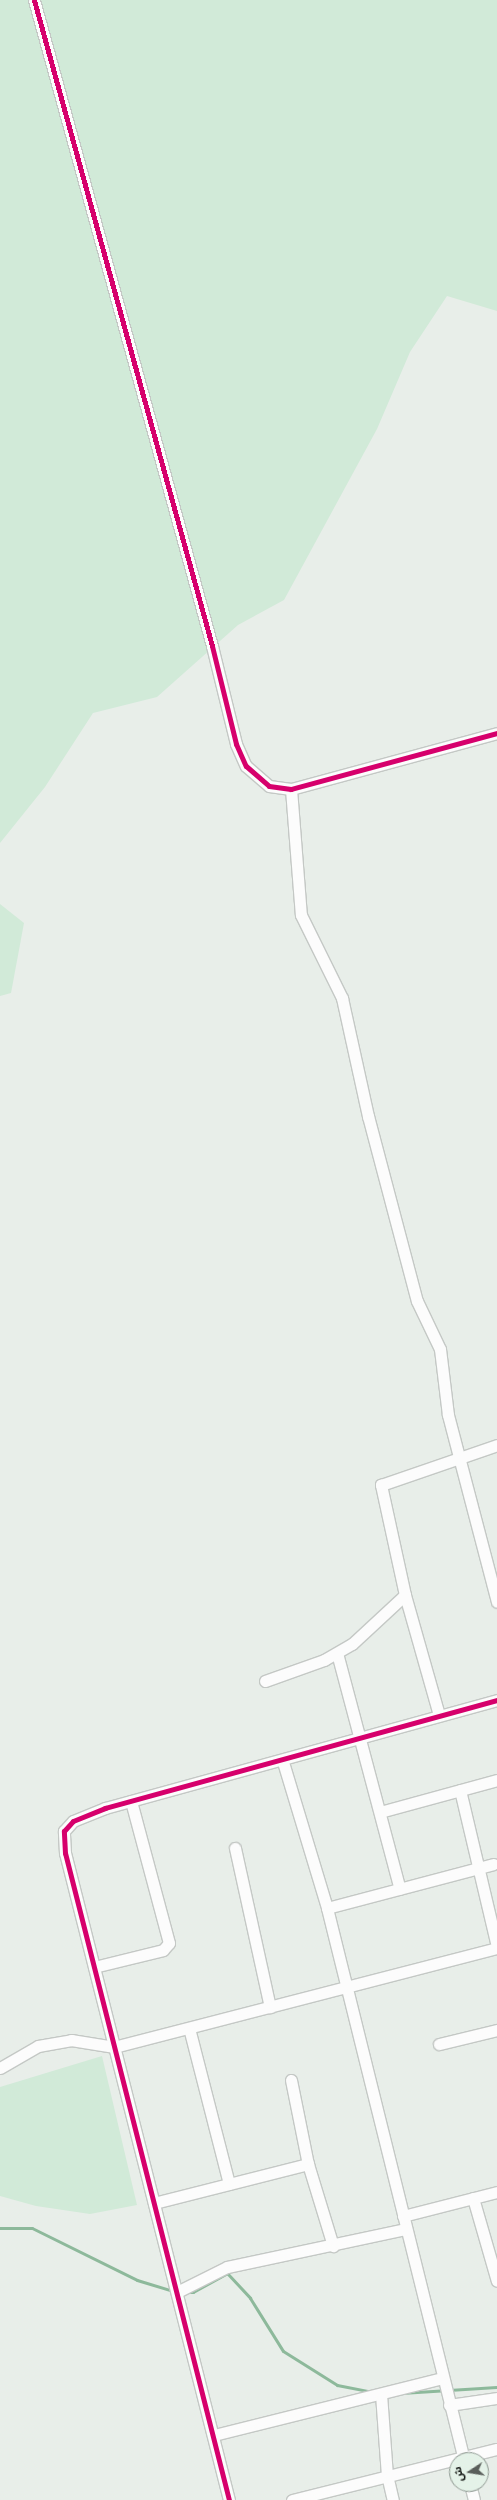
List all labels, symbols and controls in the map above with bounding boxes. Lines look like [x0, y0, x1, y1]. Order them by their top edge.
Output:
north arrow [449, 2452, 489, 2492]
text: ش [450, 2466, 466, 2483]

